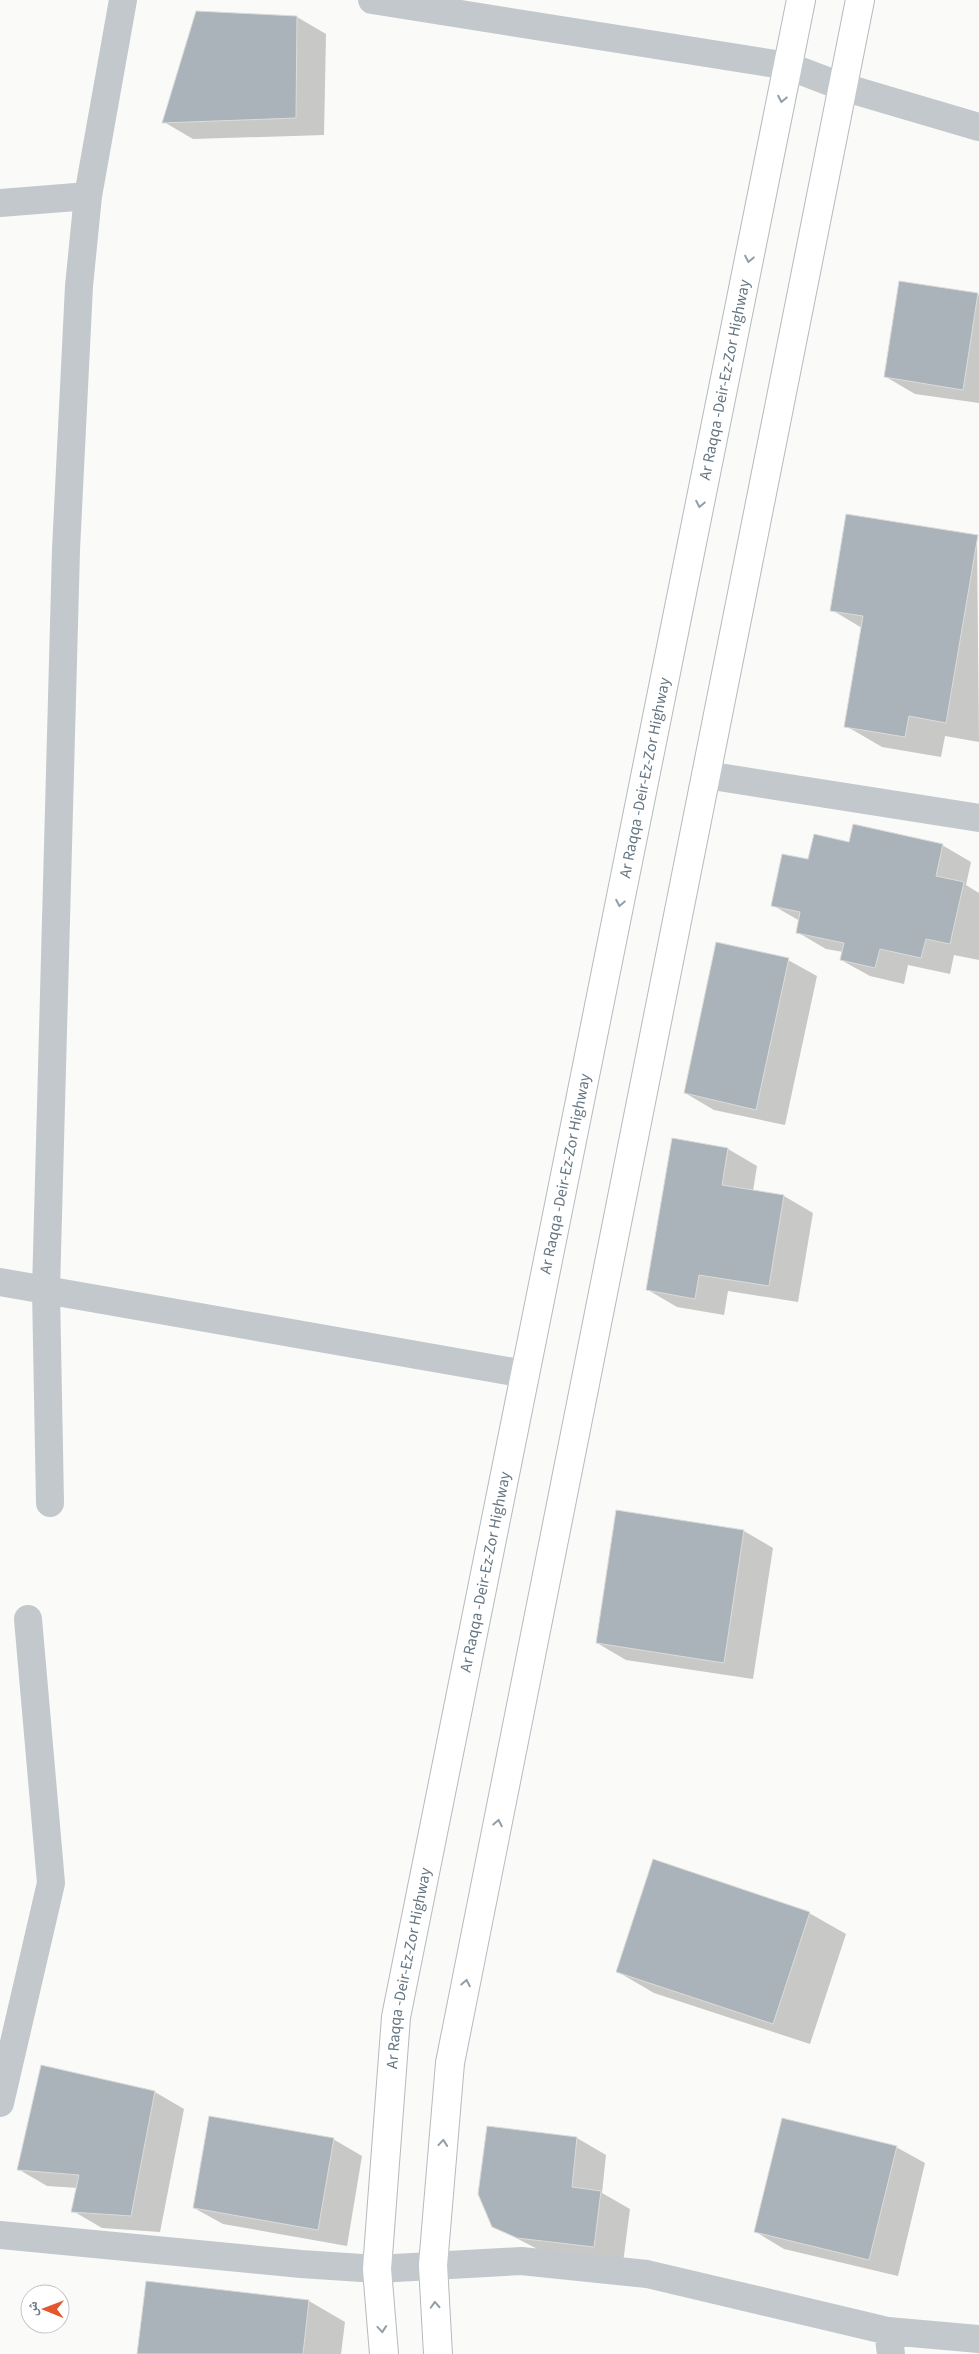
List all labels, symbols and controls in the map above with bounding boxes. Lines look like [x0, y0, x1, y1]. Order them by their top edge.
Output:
one-way arrow [777, 95, 787, 104]
one-way arrow [745, 254, 755, 263]
street label: Ar Raqqa -Deir-Ez-Zor Highway [694, 277, 756, 482]
one-way arrow [695, 499, 706, 508]
street label: Ar Raqqa -Deir-Ez-Zor Highway [614, 675, 676, 880]
one-way arrow [615, 899, 625, 908]
street label: Ar Raqqa -Deir-Ez-Zor Highway [534, 1071, 596, 1276]
street label: Ar Raqqa -Deir-Ez-Zor Highway [455, 1469, 516, 1674]
one-way arrow [492, 1819, 502, 1828]
street label: Ar Raqqa -Deir-Ez-Zor Highway [381, 1865, 437, 2070]
one-way arrow [460, 1978, 471, 1987]
one-way arrow [437, 2139, 448, 2147]
north arrow [20, 2284, 70, 2334]
text: ش [23, 2301, 43, 2316]
one-way arrow [429, 2301, 440, 2309]
one-way arrow [377, 2325, 388, 2333]

